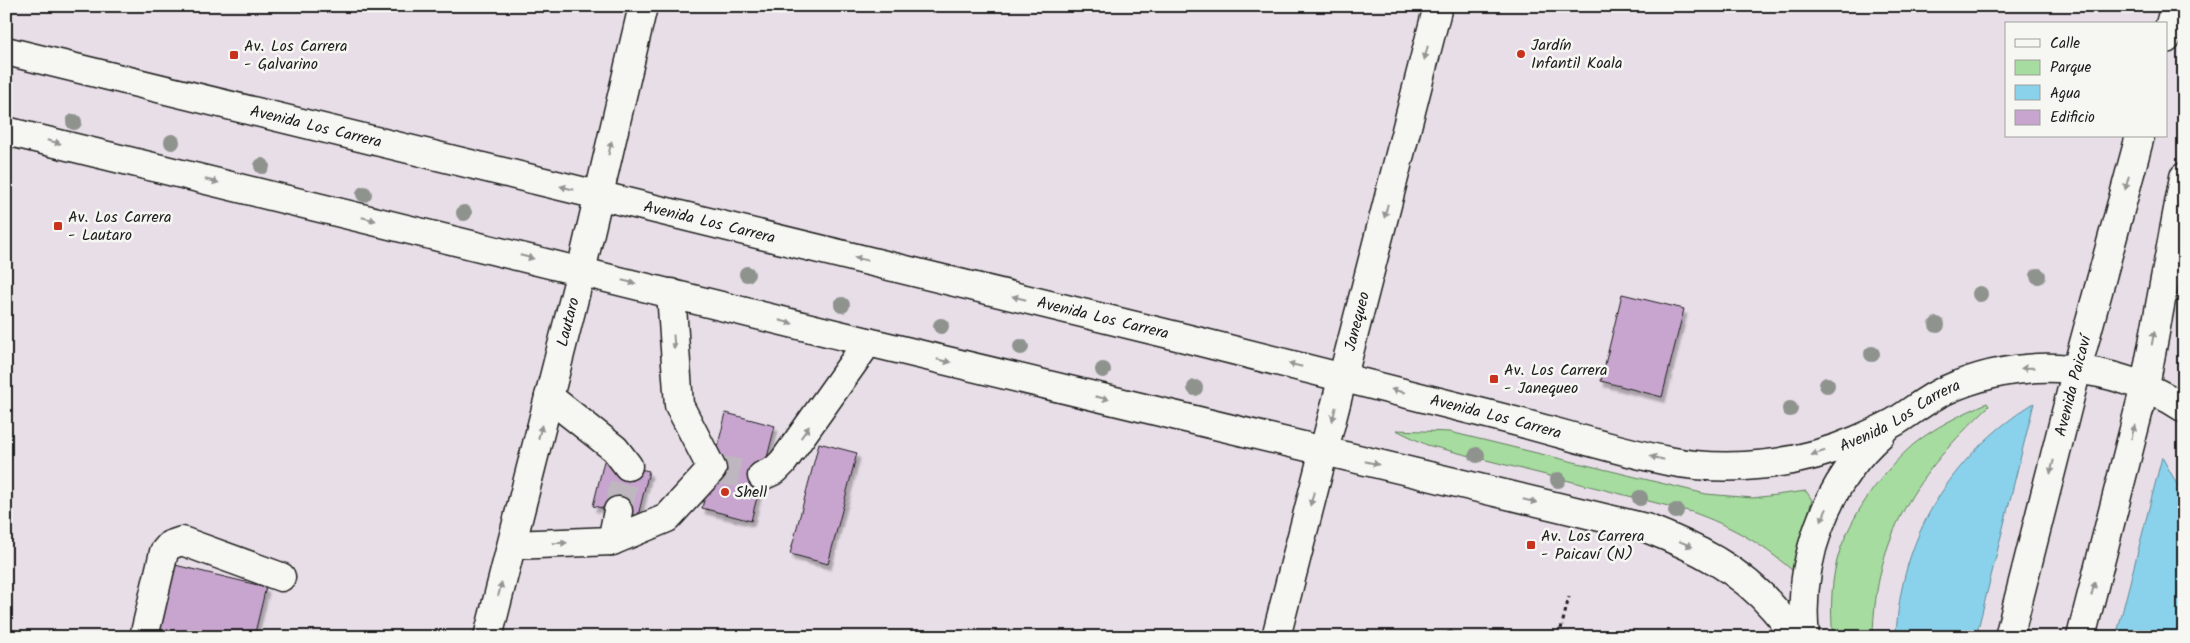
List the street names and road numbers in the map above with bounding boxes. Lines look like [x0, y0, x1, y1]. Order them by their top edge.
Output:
street label: Avenida Los Carrera [247, 98, 384, 155]
street label: Avenida Los Carrera [641, 194, 778, 250]
street label: Janequeo [1337, 289, 1377, 354]
street label: Avenida Los Carrera [1034, 290, 1171, 346]
street label: Lautaro [550, 295, 586, 349]
street label: Avenida Paicaví [2048, 331, 2099, 439]
street label: Avenida Los Carrera [1836, 373, 1964, 458]
street label: Avenida Los Carrera [1427, 387, 1564, 446]

